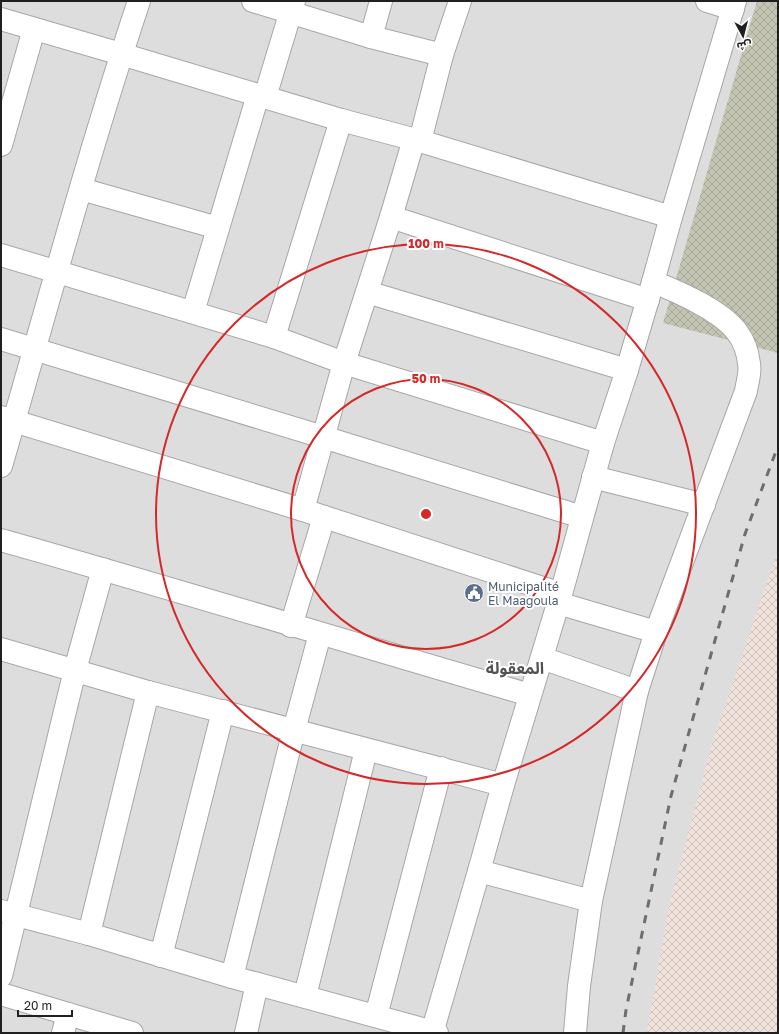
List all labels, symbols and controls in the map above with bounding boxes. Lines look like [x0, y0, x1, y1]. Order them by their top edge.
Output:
north arrow [723, 16, 763, 56]
text: ش [736, 38, 753, 54]
text: 100 m [408, 236, 444, 251]
text: 50 m [412, 371, 440, 386]
centre of rings [419, 507, 433, 521]
place label: Municipalité El Maagoula [488, 579, 559, 608]
public building icon: Municipalité El Maagoula [463, 582, 485, 604]
district label: المعقولة [486, 658, 544, 678]
scale bar [18, 992, 72, 1018]
text: 20 m [24, 998, 52, 1013]

